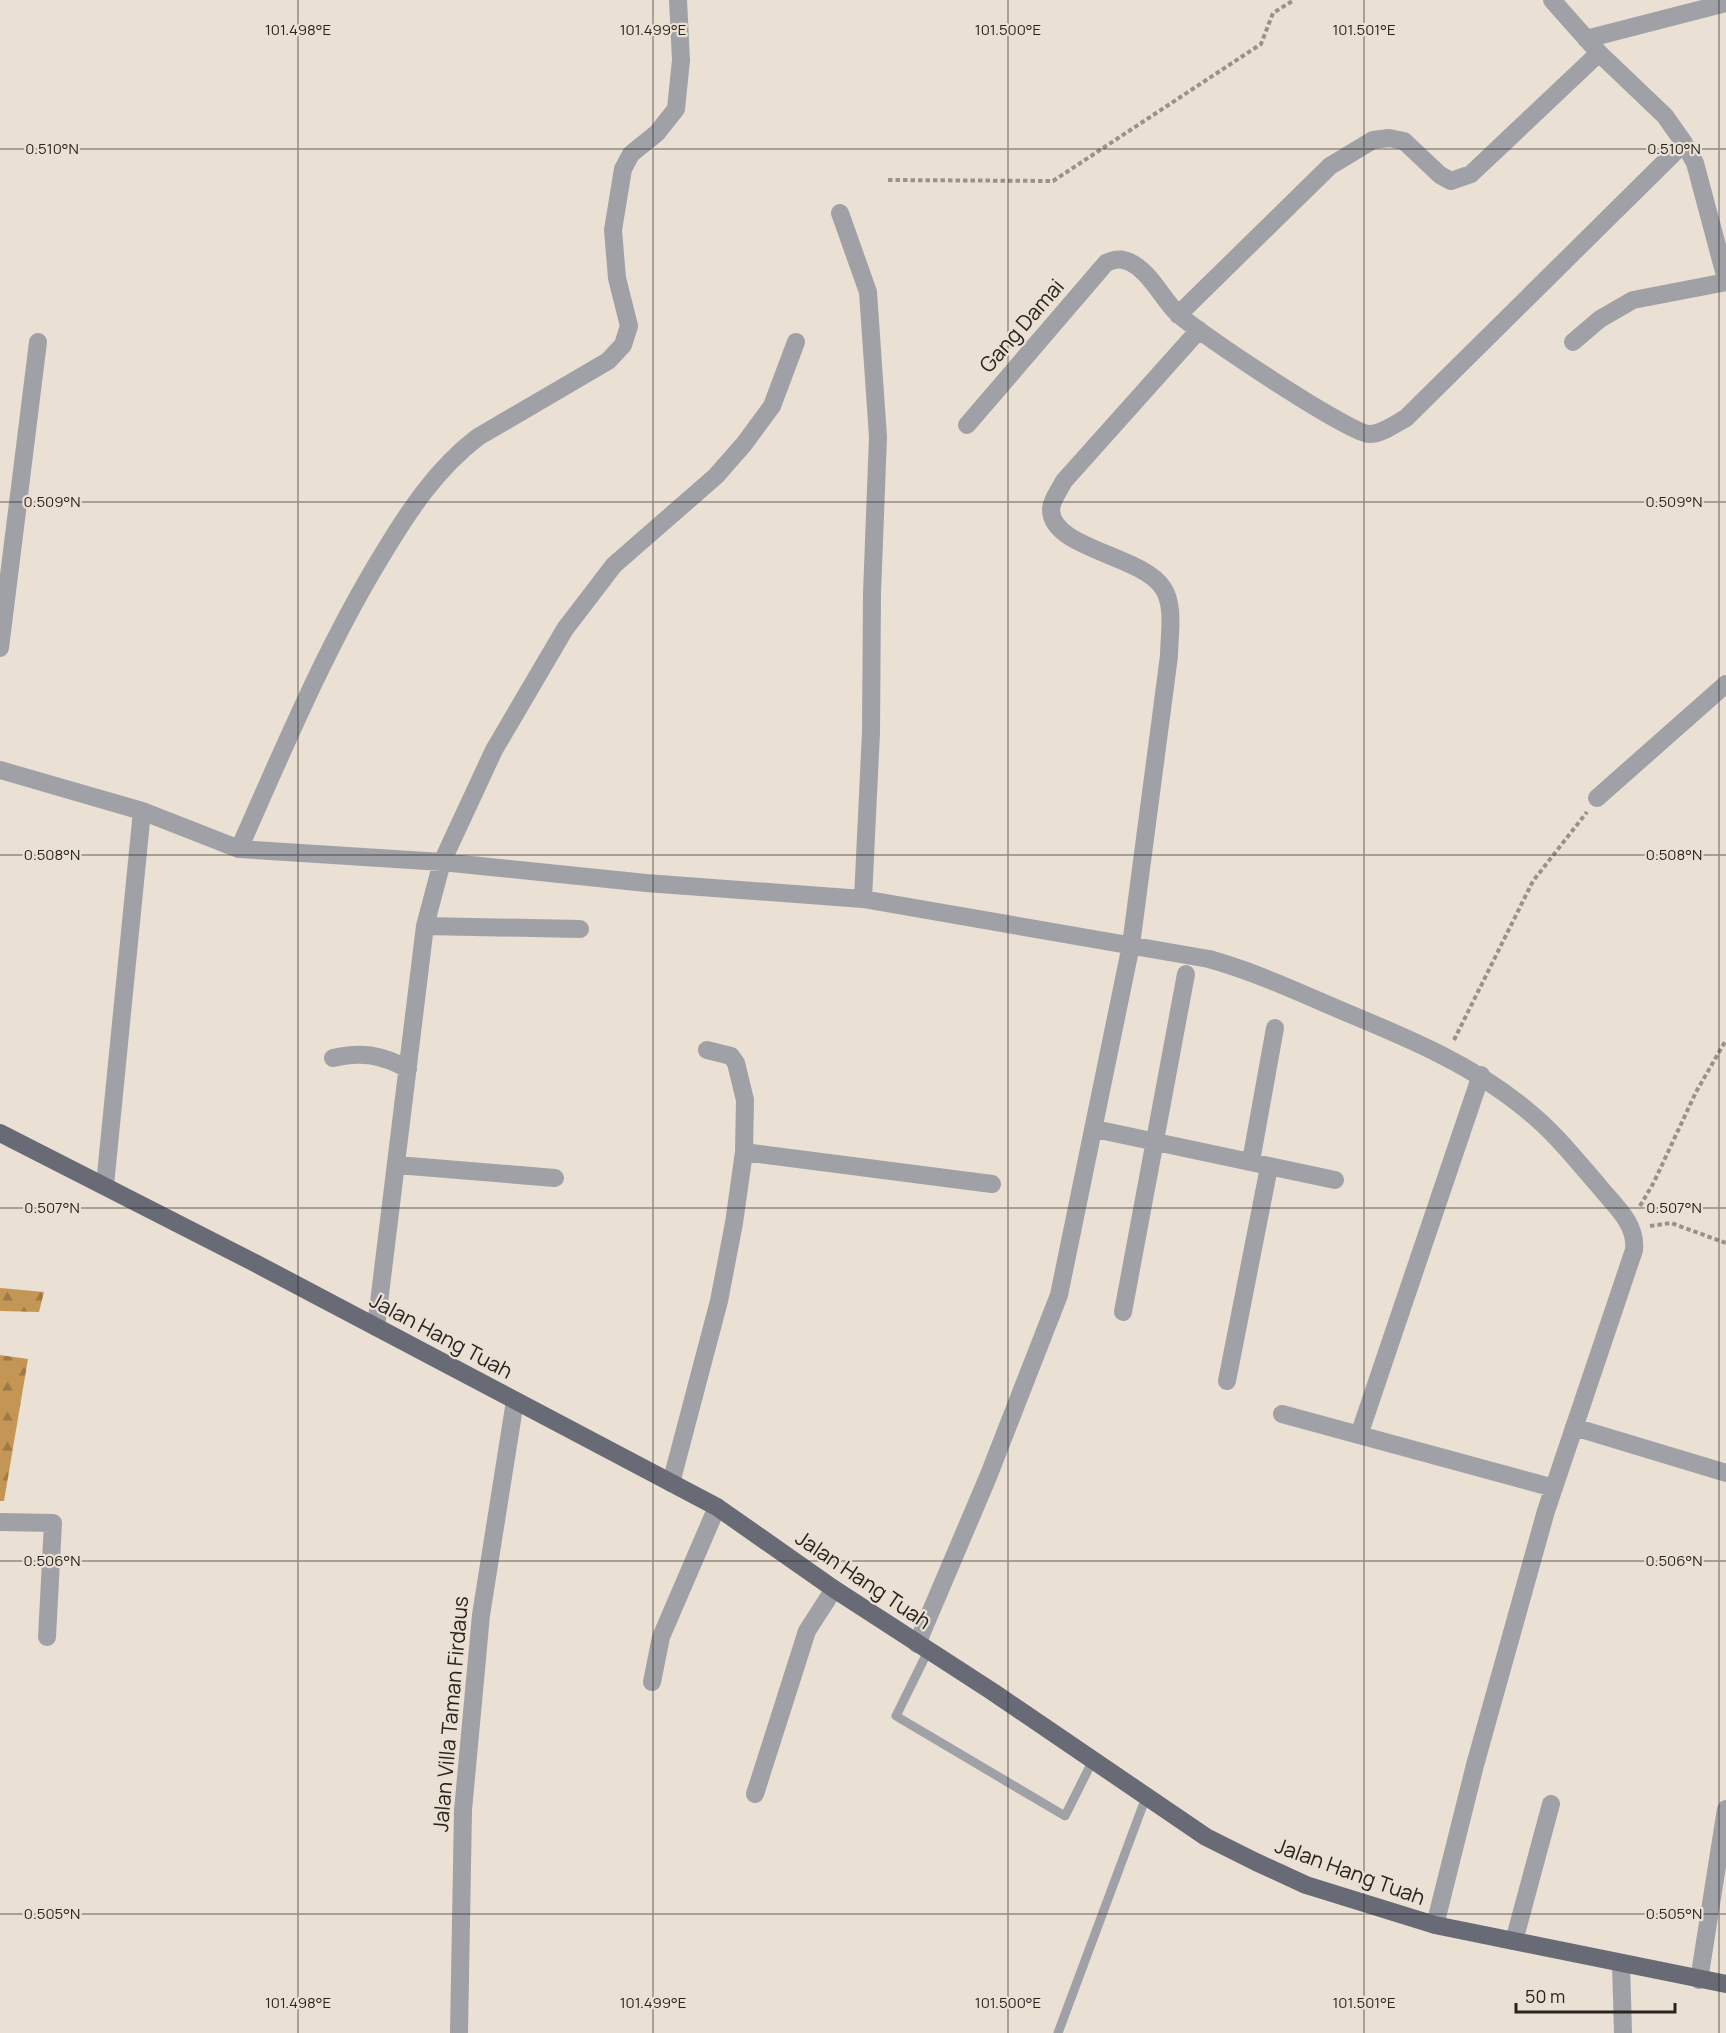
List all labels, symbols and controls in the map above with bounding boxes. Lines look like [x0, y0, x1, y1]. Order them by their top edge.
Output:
text: 101.498°E [265, 19, 331, 40]
text: 101.499°E [620, 19, 686, 40]
text: 101.500°E [975, 19, 1041, 40]
text: 101.501°E [1332, 19, 1396, 40]
text: 0.510°N [25, 138, 79, 159]
text: 0.510°N [1647, 138, 1701, 159]
street label: Gang Damai [973, 272, 1070, 378]
text: 0.509°N [23, 491, 81, 512]
text: 0.509°N [1645, 491, 1703, 512]
text: 0.508°N [24, 844, 80, 865]
text: 0.508°N [1646, 844, 1702, 865]
text: 0.507°N [24, 1197, 80, 1218]
text: 0.507°N [1646, 1197, 1702, 1218]
street label: Jalan Hang Tuah [365, 1286, 518, 1385]
street label: Jalan Hang Tuah [790, 1523, 937, 1635]
text: 0.506°N [23, 1550, 81, 1571]
text: 0.506°N [1645, 1550, 1703, 1571]
street label: Jalan Villa Taman Firdaus [426, 1595, 474, 1833]
street label: Jalan Hang Tuah [1271, 1831, 1429, 1911]
text: 0.505°N [24, 1903, 80, 1924]
text: 0.505°N [1646, 1903, 1702, 1924]
scale bar [1516, 1976, 1675, 2014]
text: 50 m [1525, 1984, 1565, 2008]
text: 101.498°E [265, 1992, 331, 2013]
text: 101.499°E [620, 1992, 686, 2013]
text: 101.500°E [975, 1992, 1041, 2013]
text: 101.501°E [1332, 1992, 1396, 2013]

